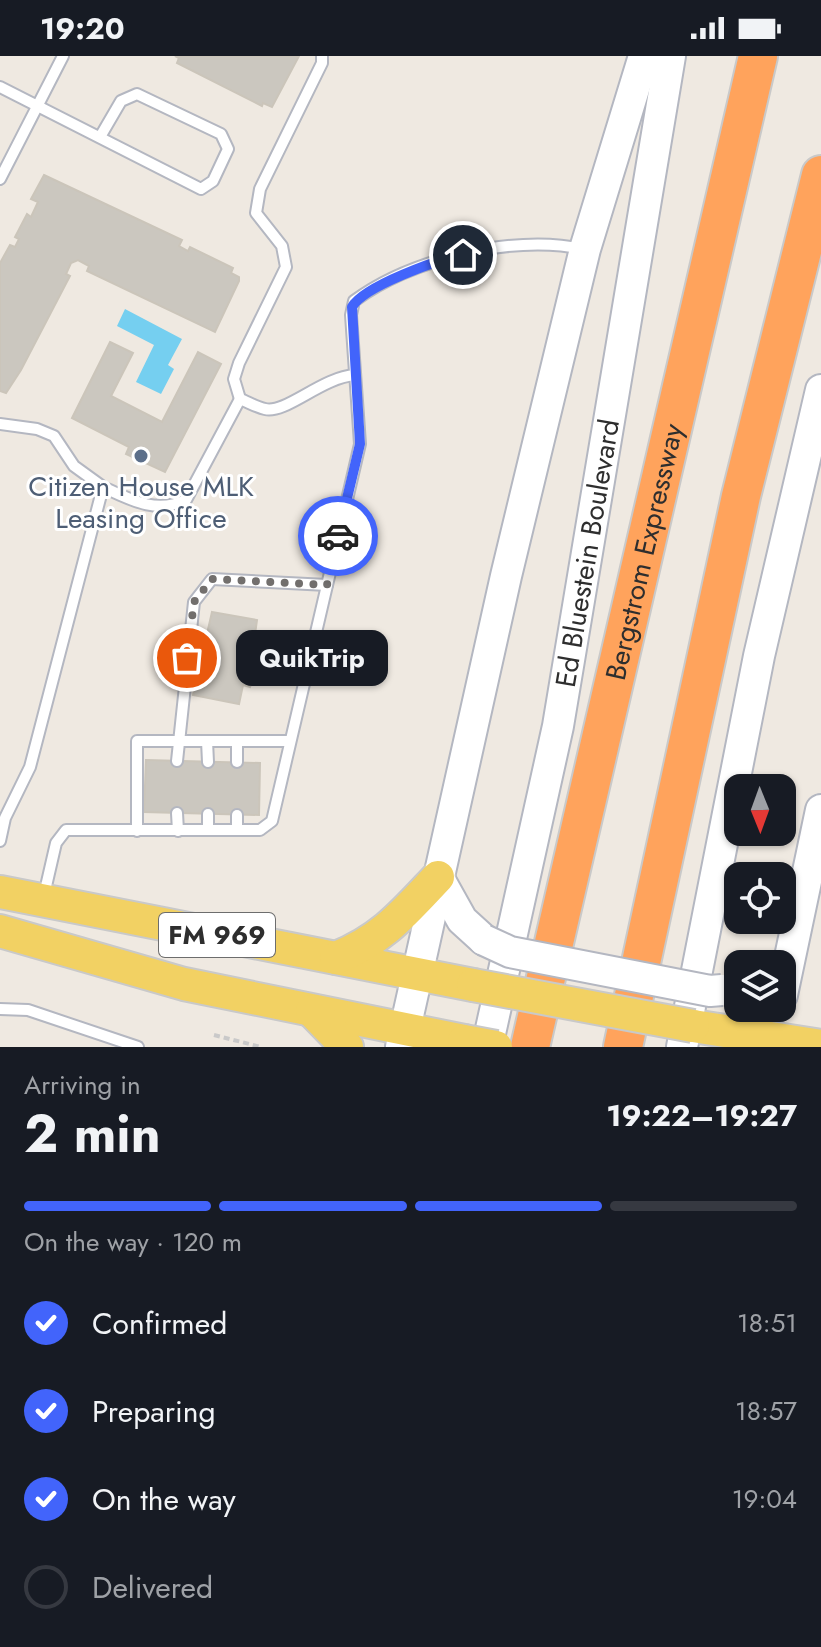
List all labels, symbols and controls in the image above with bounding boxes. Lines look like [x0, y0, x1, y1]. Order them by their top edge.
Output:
text: 19:20 [40, 7, 125, 50]
pin [429, 221, 497, 289]
icon: home [441, 233, 485, 277]
street label: Ed Bluestein Boulevard [544, 416, 629, 690]
street label: Bergstrom Expressway [595, 419, 693, 684]
marker: Citizen House MLK Leasing Office [132, 447, 150, 465]
place label: Citizen House MLK Leasing Office [28, 466, 254, 539]
courier [298, 496, 378, 576]
icon: car [316, 514, 360, 558]
pin [153, 624, 221, 692]
callout: QuikTrip [235, 630, 387, 686]
icon: bag [165, 636, 209, 680]
text: QuikTrip [259, 639, 365, 677]
north arrow [724, 774, 796, 846]
map controls [724, 774, 796, 1022]
button: locate [724, 862, 796, 934]
road number: FM 969 [159, 913, 275, 957]
button: layers [724, 950, 796, 1022]
text: Arriving in [24, 1066, 141, 1104]
text: 19:22–19:27 [606, 1094, 797, 1137]
text: 2 min [24, 1096, 161, 1172]
text: On the way · 120 m [24, 1223, 242, 1261]
icon: check [24, 1301, 68, 1345]
text: Confirmed [92, 1302, 227, 1345]
text: 18:51 [737, 1304, 797, 1342]
icon: check [24, 1389, 68, 1433]
text: Preparing [92, 1390, 216, 1433]
text: 18:57 [735, 1392, 797, 1430]
icon: check [24, 1477, 68, 1521]
text: On the way [92, 1478, 236, 1521]
text: 19:04 [732, 1480, 797, 1518]
text: Delivered [92, 1566, 213, 1609]

